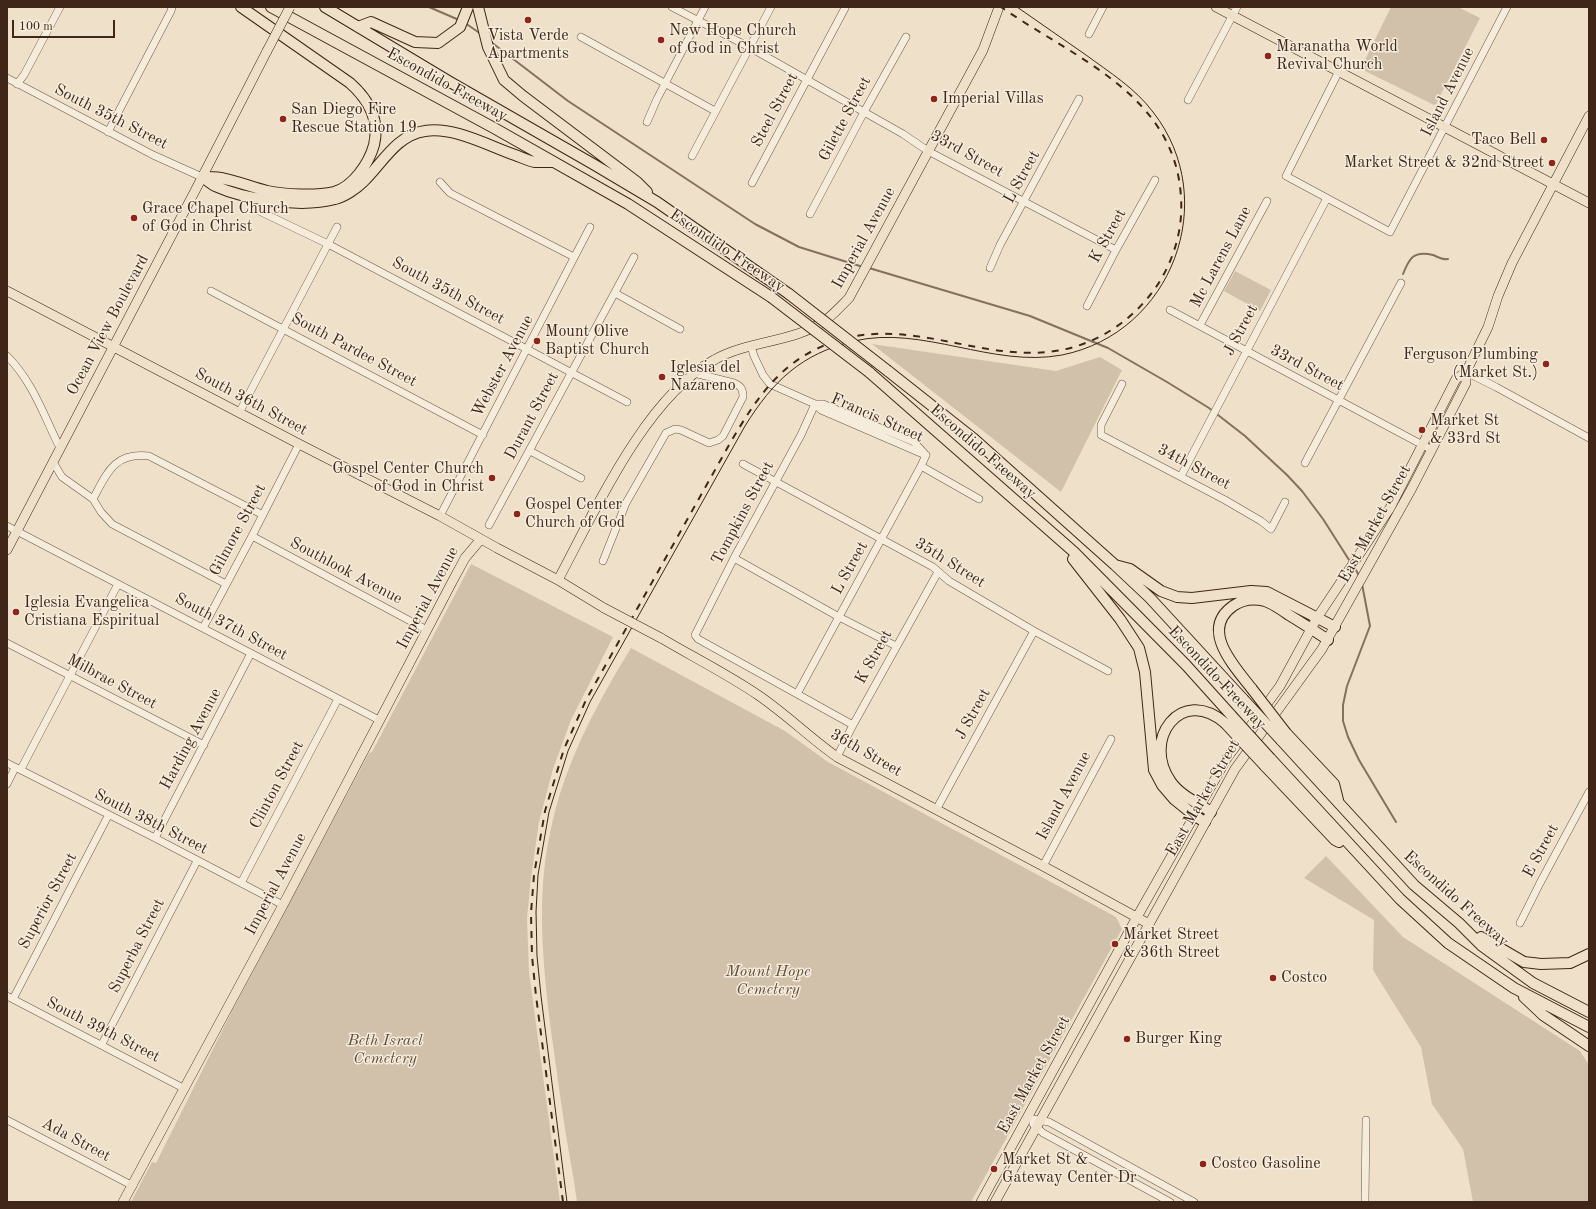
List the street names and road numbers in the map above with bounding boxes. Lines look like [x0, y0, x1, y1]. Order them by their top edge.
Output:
street label: Escondido Freeway [383, 44, 511, 126]
street label: Island Avenue [1417, 44, 1479, 140]
street label: Steel Street [747, 70, 803, 150]
street label: Gilette Street [815, 73, 875, 165]
street label: South 35th Street [51, 80, 171, 154]
street label: 33rd Street [927, 126, 1007, 182]
street label: L Street [1000, 147, 1044, 207]
street label: Imperial Avenue [828, 184, 900, 292]
street label: Mc Larens Lane [1186, 203, 1256, 311]
street label: Escondido Freeway [666, 205, 788, 297]
street label: K Street [1085, 206, 1131, 266]
street label: Ocean View Boulevard [63, 251, 153, 399]
street label: South 35th Street [388, 253, 508, 329]
street label: J Street [1219, 301, 1263, 359]
street label: South Pardee Street [288, 309, 420, 391]
street label: Webster Avenue [468, 312, 538, 420]
street label: 33rd Street [1267, 341, 1347, 395]
street label: South 36th Street [191, 364, 311, 440]
street label: Durant Street [501, 369, 563, 463]
street label: Francis Street [828, 389, 926, 447]
street label: Escondido Freeway [926, 400, 1040, 504]
street label: 34th Street [1154, 440, 1234, 494]
street label: Tompkins Street [708, 458, 778, 568]
street label: East Market Street [1335, 462, 1415, 586]
street label: Gilmore Street [206, 481, 270, 579]
street label: Southlook Avenue [287, 533, 405, 609]
street label: 35th Street [911, 534, 989, 592]
street label: L Street [828, 538, 872, 598]
street label: Imperial Avenue [393, 544, 463, 652]
street label: South 37th Street [171, 589, 291, 665]
street label: Escondido Freeway [1164, 622, 1270, 734]
street label: K Street [851, 627, 897, 687]
street label: Milbrae Street [64, 650, 160, 714]
street label: Harding Avenue [156, 685, 226, 793]
street label: J Street [951, 685, 995, 743]
street label: 36th Street [827, 725, 905, 781]
street label: East Market Street [1162, 736, 1244, 860]
street label: Clinton Street [246, 738, 308, 832]
street label: Island Avenue [1033, 748, 1095, 844]
street label: South 38th Street [91, 785, 211, 859]
street label: E Street [1519, 821, 1563, 881]
street label: Imperial Avenue [241, 830, 311, 938]
street label: Escondido Freeway [1399, 847, 1513, 951]
street label: Superior Street [15, 850, 81, 952]
street label: Superba Street [105, 895, 169, 997]
street label: South 39th Street [43, 993, 163, 1067]
street label: East Market Street [994, 1013, 1074, 1137]
street label: Ada Street [38, 1114, 114, 1166]

